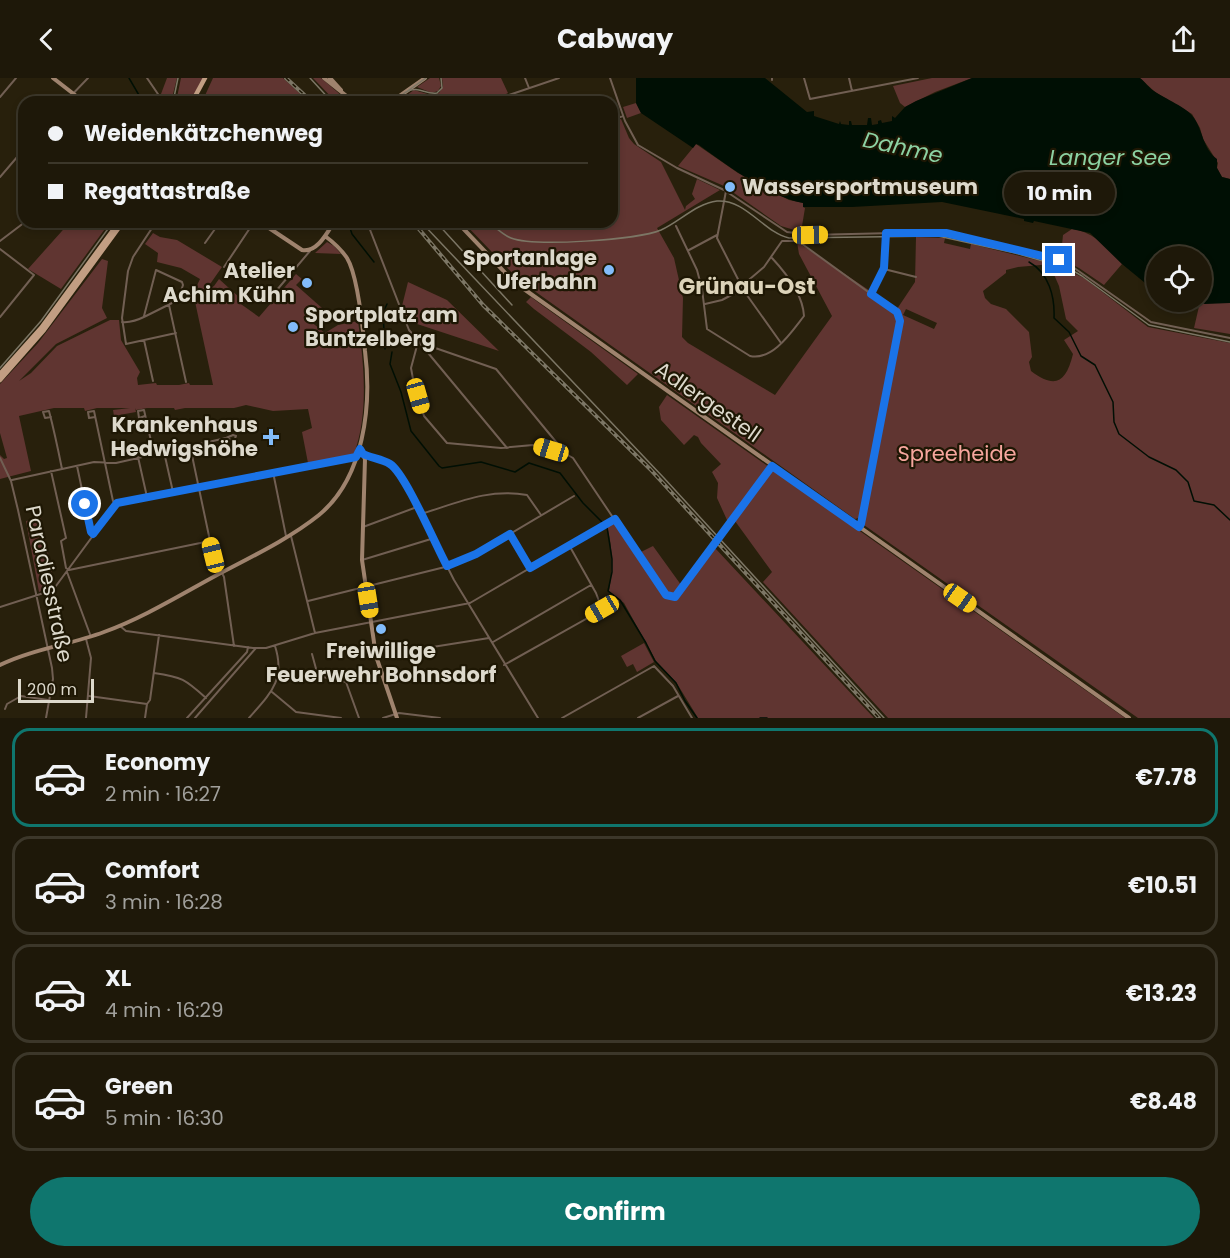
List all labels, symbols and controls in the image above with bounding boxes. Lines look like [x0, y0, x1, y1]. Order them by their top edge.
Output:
text: Cabway [557, 20, 673, 57]
icon: back [30, 23, 63, 56]
icon: share [1167, 23, 1200, 56]
text: Weidenkätzchenweg [84, 118, 323, 149]
water label: Dahme [860, 124, 946, 171]
water label: Langer See [1049, 142, 1171, 173]
place label: Wassersportmuseum [742, 172, 978, 201]
callout: 10 min [1004, 173, 1114, 215]
text: Regattastraße [84, 176, 250, 207]
text: 10 min [1027, 179, 1092, 207]
marker: Wassersportmuseum [723, 180, 737, 194]
car [792, 226, 828, 244]
place label: Sportanlage Uferbahn [463, 243, 597, 296]
route end [1045, 246, 1072, 273]
map controls [1146, 246, 1212, 312]
button: locate [1146, 246, 1212, 312]
place label: Atelier Achim Kühn [163, 256, 295, 309]
marker: Sportanlage Uferbahn [602, 263, 616, 277]
district label: Grünau-Ost [679, 271, 815, 302]
marker: Atelier Achim Kühn [300, 276, 314, 290]
place label: Sportplatz am Buntzelberg [305, 300, 458, 353]
marker: Sportplatz am Buntzelberg [286, 320, 300, 334]
street label: Adlergestell [649, 354, 767, 449]
car [404, 376, 432, 416]
place label: Krankenhaus Hedwigshöhe [110, 410, 258, 463]
marker: Krankenhaus Hedwigshöhe [262, 428, 280, 446]
car [531, 436, 571, 464]
park label: Spreeheide [897, 439, 1017, 468]
route start [71, 490, 98, 517]
street label: Paradiesstraße [19, 503, 80, 665]
car [200, 535, 226, 575]
car [940, 580, 980, 616]
car [356, 581, 380, 619]
car [582, 592, 622, 626]
marker: Freiwillige Feuerwehr Bohnsdorf [374, 622, 388, 636]
place label: Freiwillige Feuerwehr Bohnsdorf [266, 636, 497, 689]
scale bar [18, 676, 94, 704]
text: 200 m [27, 678, 77, 701]
text: Economy [105, 747, 210, 778]
icon: car [33, 751, 87, 805]
text: €7.78 [1135, 762, 1197, 793]
text: 2 min · 16:27 [105, 780, 221, 808]
text: Comfort [105, 855, 199, 886]
icon: car [33, 859, 87, 913]
text: €10.51 [1128, 870, 1197, 901]
text: 3 min · 16:28 [105, 888, 223, 916]
text: XL [105, 963, 131, 994]
icon: car [33, 967, 87, 1021]
text: €13.23 [1126, 978, 1197, 1009]
text: 4 min · 16:29 [105, 996, 224, 1024]
text: Green [105, 1071, 173, 1102]
icon: car [33, 1075, 87, 1129]
text: €8.48 [1130, 1086, 1197, 1117]
text: 5 min · 16:30 [105, 1104, 224, 1132]
button: Confirm [30, 1177, 1200, 1246]

